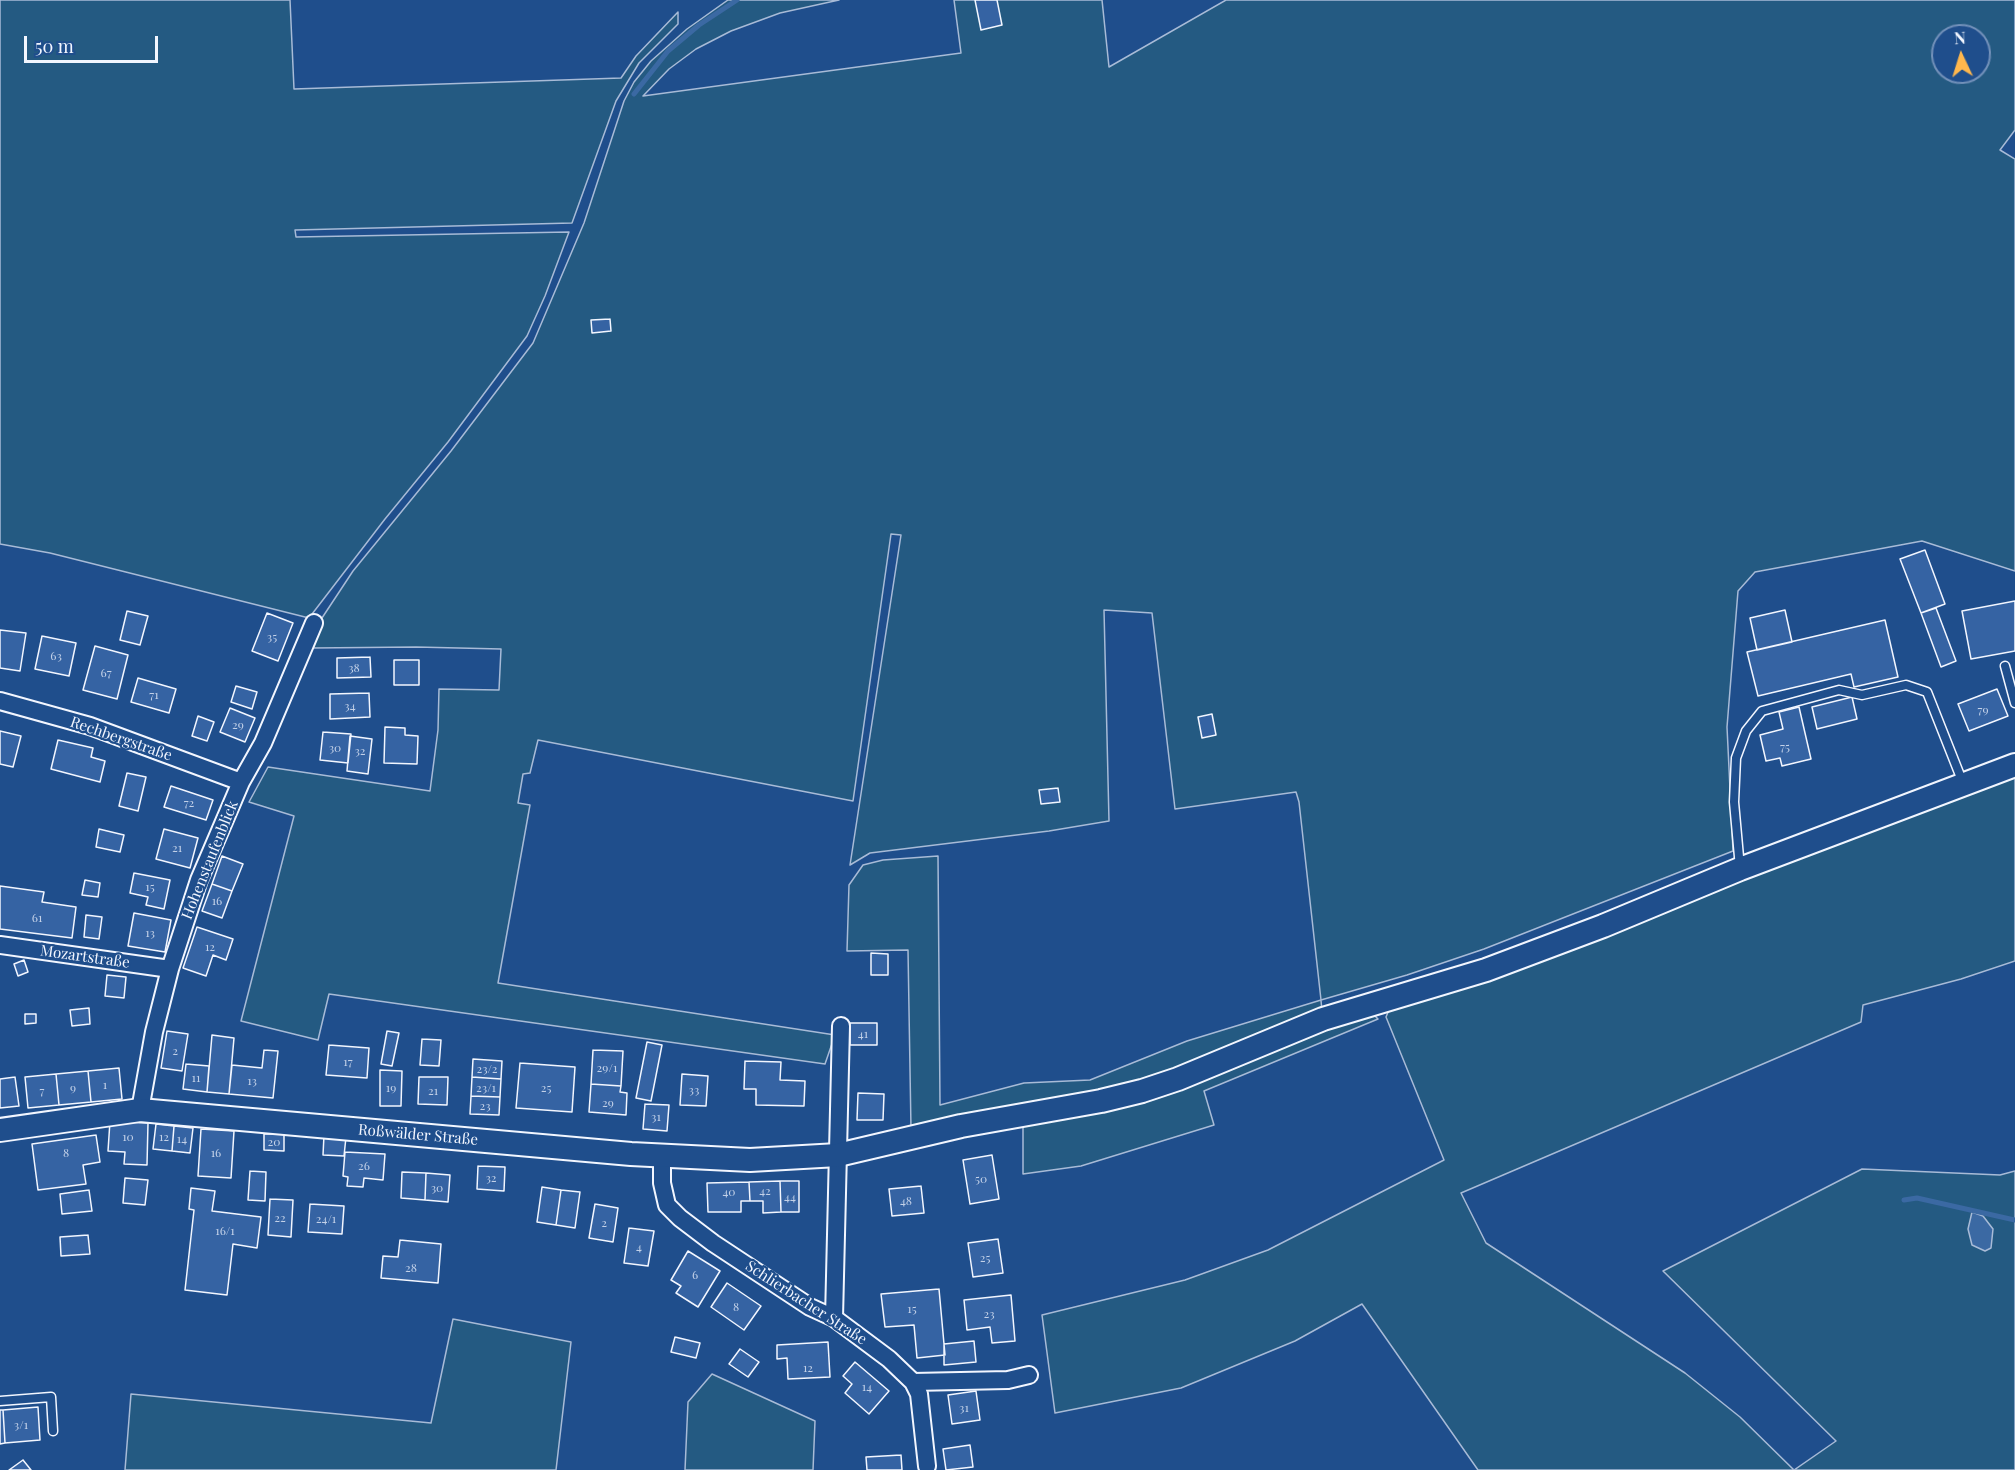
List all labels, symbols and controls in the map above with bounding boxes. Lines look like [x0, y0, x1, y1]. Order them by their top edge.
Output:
scale bar [27, 24, 160, 62]
north arrow [1931, 24, 1991, 84]
text: N [1953, 27, 1966, 48]
text: 50 m [35, 34, 74, 58]
house number: 35 [267, 630, 277, 644]
house number: 63 [50, 649, 62, 663]
house number: 38 [348, 661, 360, 675]
house number: 67 [100, 666, 112, 680]
house number: 71 [149, 688, 159, 702]
house number: 34 [344, 699, 356, 713]
house number: 79 [1978, 703, 1988, 717]
street label: Rechbergstraße [68, 713, 174, 765]
house number: 29 [232, 718, 244, 732]
house number: 75 [1780, 740, 1790, 754]
house number: 30 [329, 741, 341, 755]
house number: 32 [354, 744, 366, 758]
house number: 72 [184, 796, 194, 810]
street label: Hohenstaufenblick [178, 798, 242, 922]
house number: 21 [172, 841, 182, 855]
house number: 15 [145, 880, 155, 894]
house number: 16 [212, 894, 222, 908]
house number: 61 [32, 911, 42, 925]
house number: 13 [145, 926, 155, 940]
house number: 12 [205, 940, 215, 954]
street label: Mozartstraße [39, 942, 131, 972]
house number: 41 [858, 1027, 868, 1041]
house number: 2 [172, 1044, 178, 1058]
house number: 17 [343, 1055, 353, 1069]
house number: 29/1 [597, 1061, 617, 1075]
house number: 23/2 [476, 1062, 498, 1076]
house number: 11 [192, 1071, 200, 1085]
house number: 13 [247, 1074, 257, 1088]
house number: 1 [103, 1078, 107, 1092]
house number: 9 [70, 1081, 76, 1095]
house number: 19 [386, 1081, 396, 1095]
house number: 23/1 [476, 1081, 496, 1095]
house number: 25 [541, 1081, 551, 1095]
house number: 33 [689, 1083, 699, 1097]
house number: 7 [40, 1084, 44, 1098]
house number: 21 [428, 1084, 438, 1098]
house number: 29 [602, 1096, 614, 1110]
house number: 23 [479, 1099, 491, 1113]
house number: 31 [651, 1110, 661, 1124]
street label: Roßwälder Straße [357, 1121, 479, 1149]
house number: 10 [122, 1130, 134, 1144]
house number: 12 [159, 1130, 169, 1144]
house number: 14 [177, 1132, 187, 1146]
house number: 20 [268, 1135, 280, 1149]
house number: 8 [63, 1146, 69, 1160]
house number: 16 [211, 1146, 221, 1160]
house number: 26 [358, 1159, 370, 1173]
house number: 32 [485, 1171, 497, 1185]
house number: 50 [975, 1172, 987, 1186]
house number: 30 [431, 1181, 443, 1195]
house number: 42 [759, 1184, 771, 1198]
house number: 40 [722, 1185, 736, 1199]
house number: 44 [784, 1190, 796, 1204]
house number: 48 [900, 1194, 912, 1208]
house number: 22 [274, 1211, 286, 1225]
house number: 24/1 [316, 1212, 336, 1226]
house number: 2 [601, 1216, 607, 1230]
house number: 16/1 [215, 1224, 235, 1238]
house number: 4 [636, 1240, 642, 1254]
house number: 25 [980, 1251, 990, 1265]
street label: Schlierbacher Straße [742, 1257, 870, 1349]
house number: 28 [405, 1261, 417, 1275]
house number: 6 [692, 1268, 698, 1282]
house number: 8 [733, 1300, 739, 1314]
house number: 15 [907, 1302, 917, 1316]
house number: 23 [983, 1307, 995, 1321]
house number: 12 [803, 1361, 813, 1375]
house number: 14 [862, 1380, 872, 1394]
house number: 31 [959, 1401, 969, 1415]
house number: 3/1 [14, 1418, 28, 1432]

